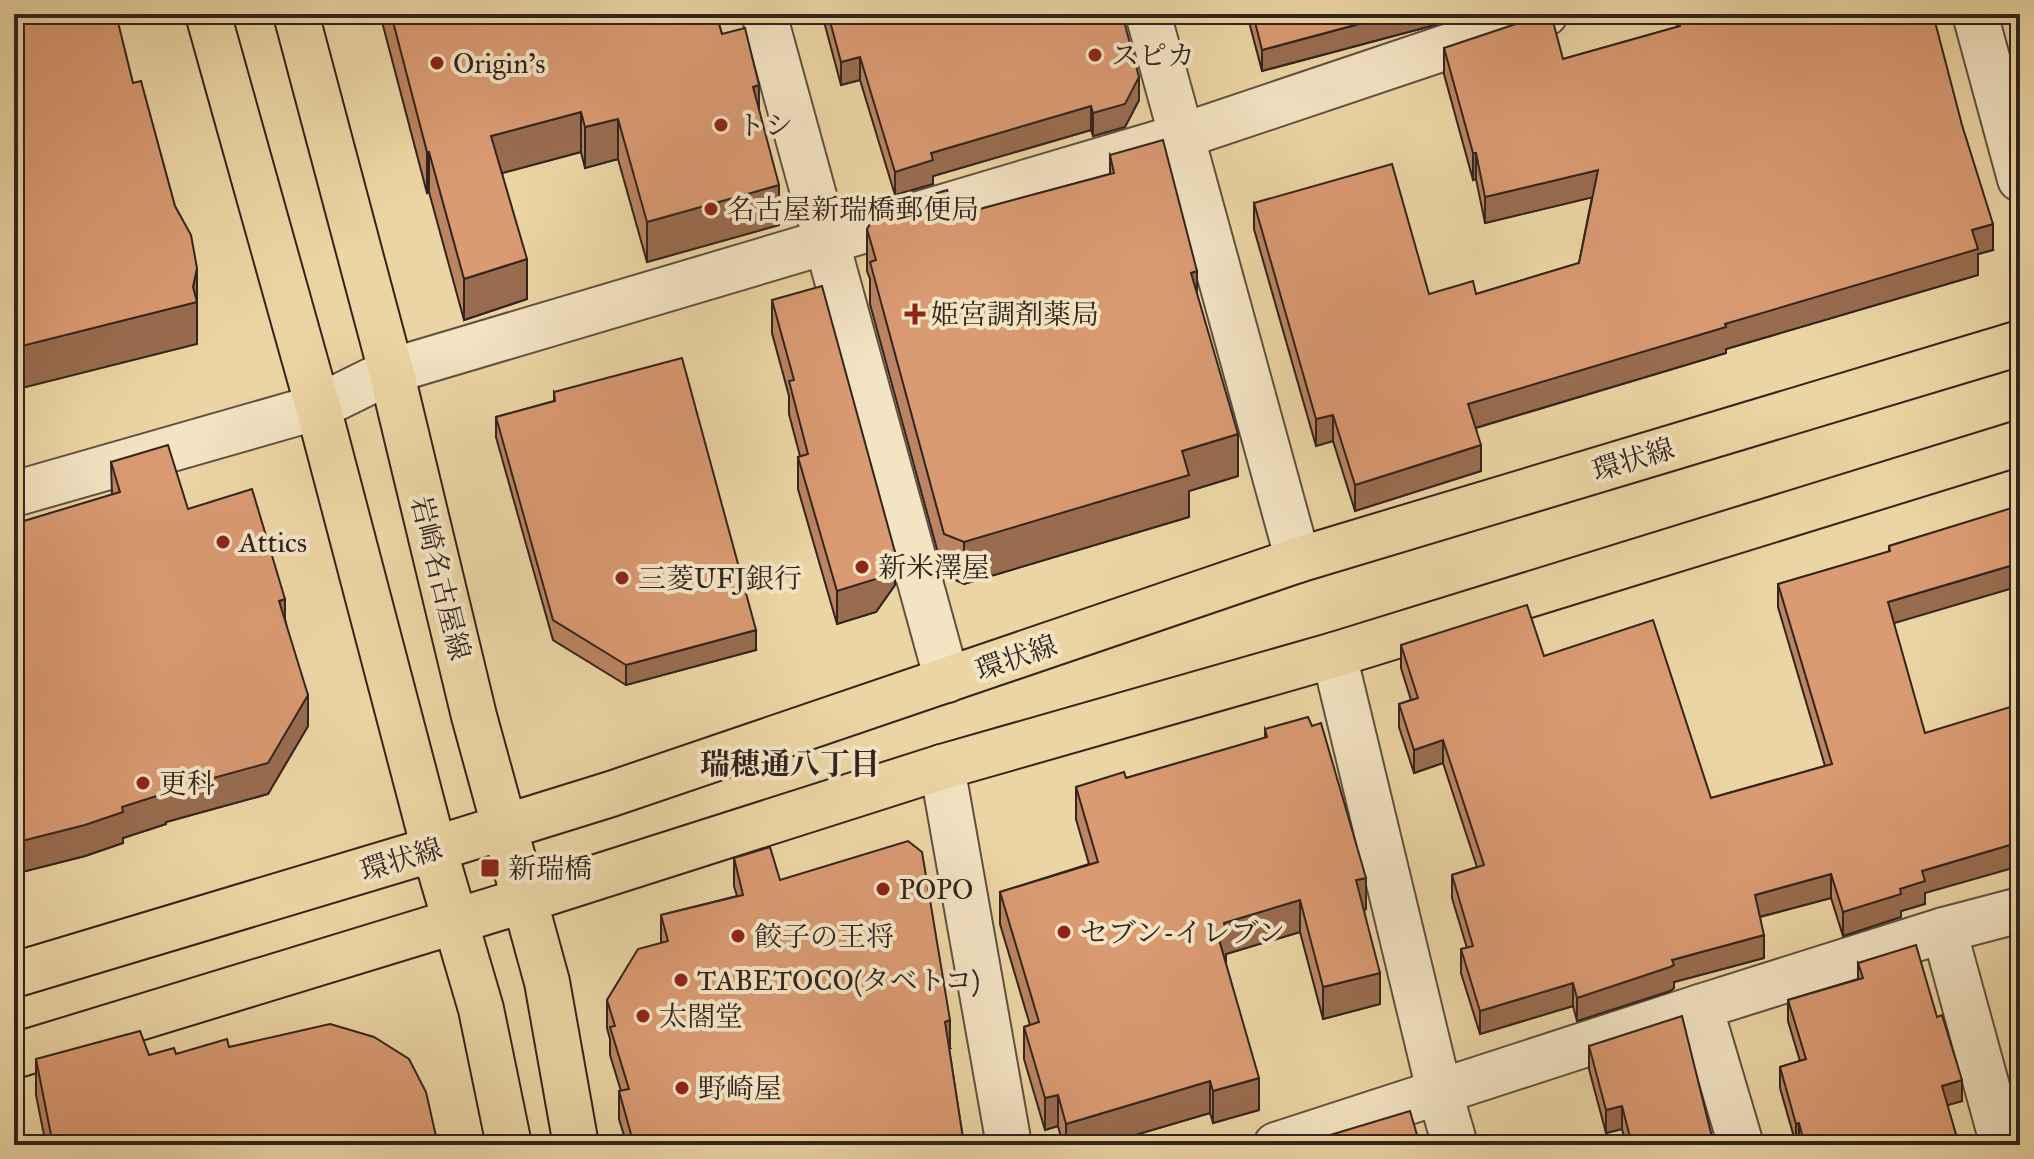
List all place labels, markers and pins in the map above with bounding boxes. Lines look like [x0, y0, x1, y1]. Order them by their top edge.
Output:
place label: スピカ [1111, 38, 1195, 73]
place label: Origin's [453, 46, 545, 81]
marker: スピカ [1086, 46, 1104, 64]
marker: Origin's [428, 54, 446, 72]
place label: トシ [737, 108, 793, 143]
marker: トシ [712, 116, 730, 134]
place label: 名古屋新瑞橋郵便局 [727, 192, 979, 227]
marker: 名古屋新瑞橋郵便局 [702, 200, 720, 218]
place label: 姫宮調剤薬局 [931, 297, 1099, 332]
marker: 姫宮調剤薬局 [906, 305, 924, 323]
place label: Attics [238, 525, 307, 560]
marker: Attics [214, 533, 232, 551]
place label: 新米澤屋 [878, 550, 990, 585]
marker: 新米澤屋 [853, 558, 871, 576]
place label: 三菱UFJ銀行 [638, 561, 802, 596]
marker: 三菱UFJ銀行 [613, 569, 631, 587]
place label: 更科 [159, 766, 215, 801]
marker: 更科 [134, 774, 152, 792]
place label: 新瑞橋 [508, 851, 592, 886]
marker: 新瑞橋 [479, 857, 501, 879]
place label: POPO [899, 872, 973, 907]
marker: POPO [874, 880, 892, 898]
place label: セブン-イレブン [1080, 915, 1285, 950]
place label: 餃子の王将 [754, 919, 894, 954]
marker: セブン-イレブン [1055, 923, 1073, 941]
marker: 餃子の王将 [729, 927, 747, 945]
place label: TABETOCO(タベトコ) [697, 963, 980, 998]
marker: TABETOCO(タベトコ) [672, 971, 690, 989]
place label: 太閤堂 [659, 999, 743, 1034]
marker: 太閤堂 [634, 1007, 652, 1025]
place label: 野崎屋 [698, 1071, 782, 1106]
marker: 野崎屋 [673, 1079, 691, 1097]

